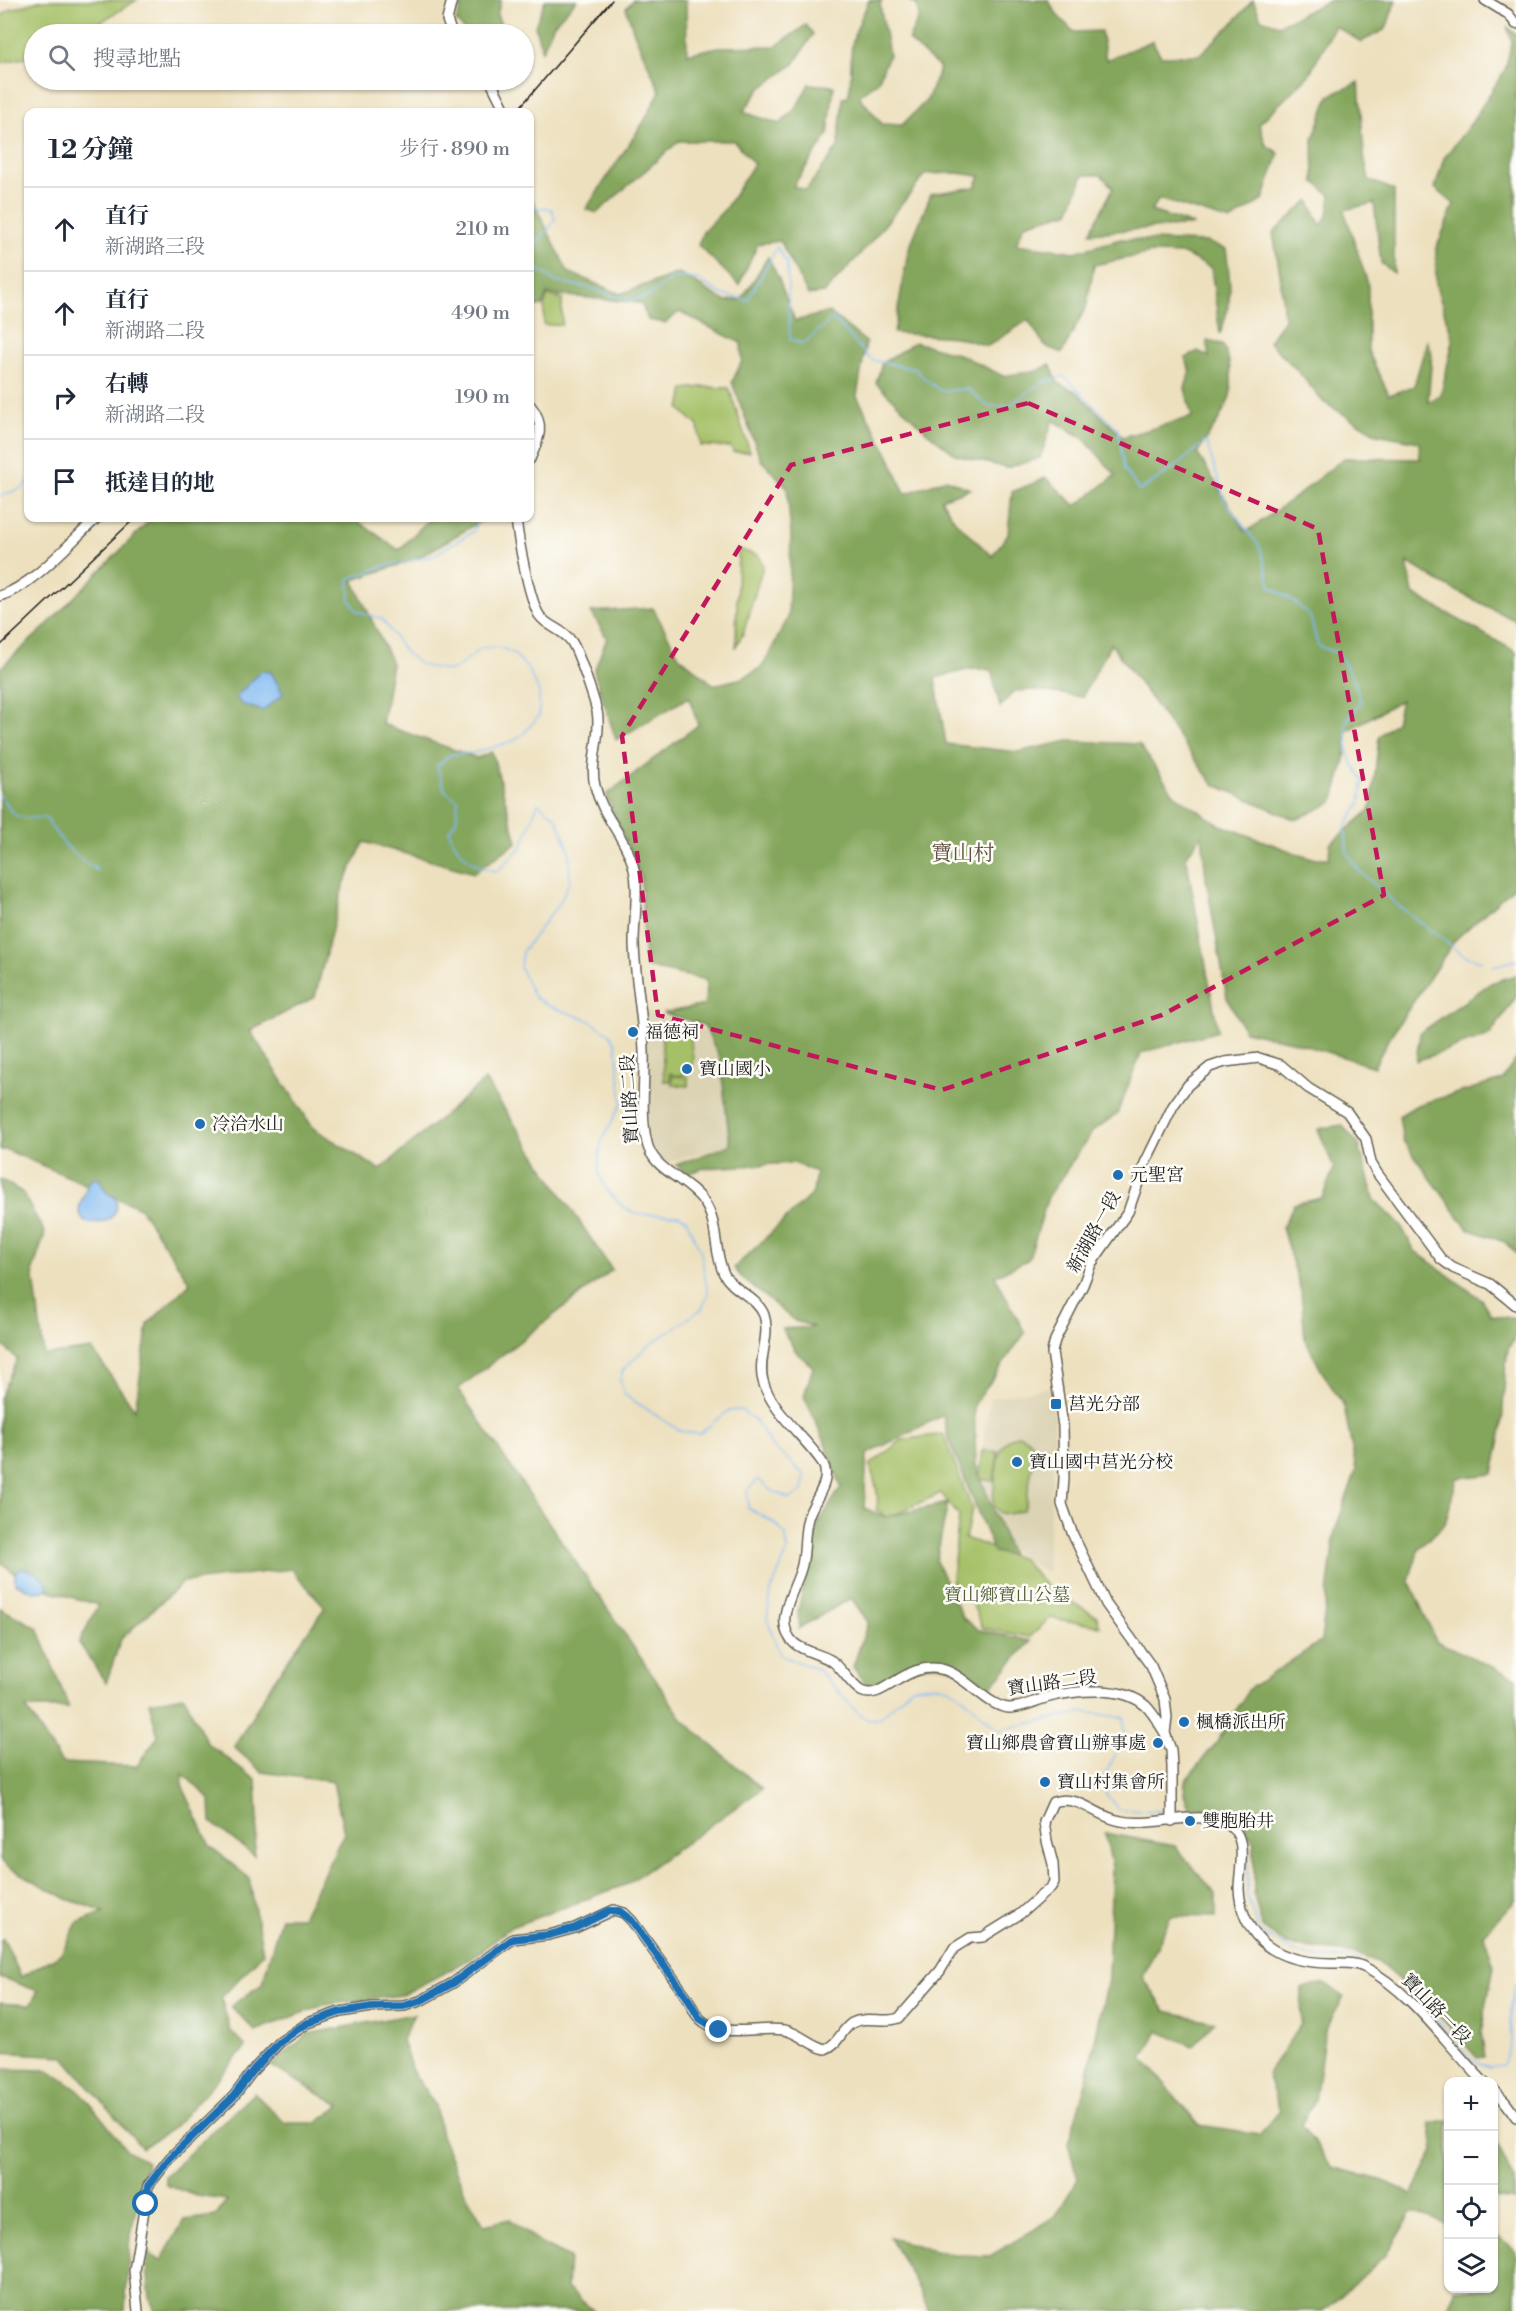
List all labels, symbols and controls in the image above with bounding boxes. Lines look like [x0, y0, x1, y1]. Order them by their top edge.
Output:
search box [24, 24, 534, 90]
icon: search [45, 41, 78, 74]
text: 搜尋地點 [93, 46, 181, 73]
text: 12 分鐘 [48, 134, 133, 166]
text: 步行 · 890 m [399, 137, 510, 162]
text: 直行 [105, 203, 149, 230]
icon: ahead [48, 213, 81, 246]
text: 210 m [455, 217, 510, 242]
text: 新湖路三段 [105, 235, 205, 260]
text: 直行 [105, 287, 149, 314]
icon: ahead [48, 297, 81, 330]
text: 490 m [451, 301, 510, 326]
text: 新湖路二段 [105, 319, 205, 344]
text: 右轉 [105, 371, 149, 398]
icon: right [48, 381, 81, 414]
text: 190 m [455, 385, 510, 410]
text: 新湖路二段 [105, 403, 205, 428]
icon: arrive [48, 465, 81, 498]
text: 抵達目的地 [105, 470, 215, 497]
district label: 寶山村 [932, 841, 995, 867]
place label: 福德祠 [645, 1021, 699, 1044]
marker: 福德祠 [626, 1025, 640, 1039]
street label: 寶山路二段 [616, 1053, 644, 1145]
place label: 寶山國小 [699, 1058, 771, 1081]
marker: 寶山國小 [680, 1062, 694, 1076]
place label: 冷洽水山 [212, 1113, 284, 1136]
marker: 冷洽水山 [193, 1117, 207, 1131]
place label: 元聖宮 [1130, 1164, 1184, 1187]
marker: 元聖宮 [1111, 1168, 1125, 1182]
street label: 新湖路一段 [1062, 1187, 1126, 1277]
place label: 莒光分部 [1068, 1393, 1140, 1416]
marker: 莒光分部 [1049, 1397, 1063, 1411]
place label: 寶山國中莒光分校 [1029, 1451, 1173, 1474]
marker: 寶山國中莒光分校 [1010, 1455, 1024, 1469]
park label: 寶山鄉寶山公墓 [944, 1584, 1070, 1607]
street label: 寶山路二段 [1006, 1665, 1098, 1701]
place label: 楓橋派出所 [1196, 1711, 1286, 1734]
marker: 楓橋派出所 [1177, 1715, 1191, 1729]
place label: 寶山鄉農會寶山辦事處 [966, 1732, 1146, 1755]
marker: 寶山鄉農會寶山辦事處 [1151, 1736, 1165, 1750]
place label: 寶山村集會所 [1057, 1771, 1165, 1794]
marker: 寶山村集會所 [1038, 1775, 1052, 1789]
place label: 雙胞胎井 [1202, 1810, 1274, 1833]
marker: 雙胞胎井 [1183, 1814, 1197, 1828]
street label: 寶山路一段 [1396, 1969, 1476, 2049]
route end [705, 2016, 731, 2042]
map controls [1444, 2077, 1498, 2293]
button: + [1444, 2077, 1498, 2131]
button: − [1444, 2131, 1498, 2185]
button: locate [1444, 2185, 1498, 2239]
route start [132, 2190, 158, 2216]
button: layers [1444, 2239, 1498, 2293]

